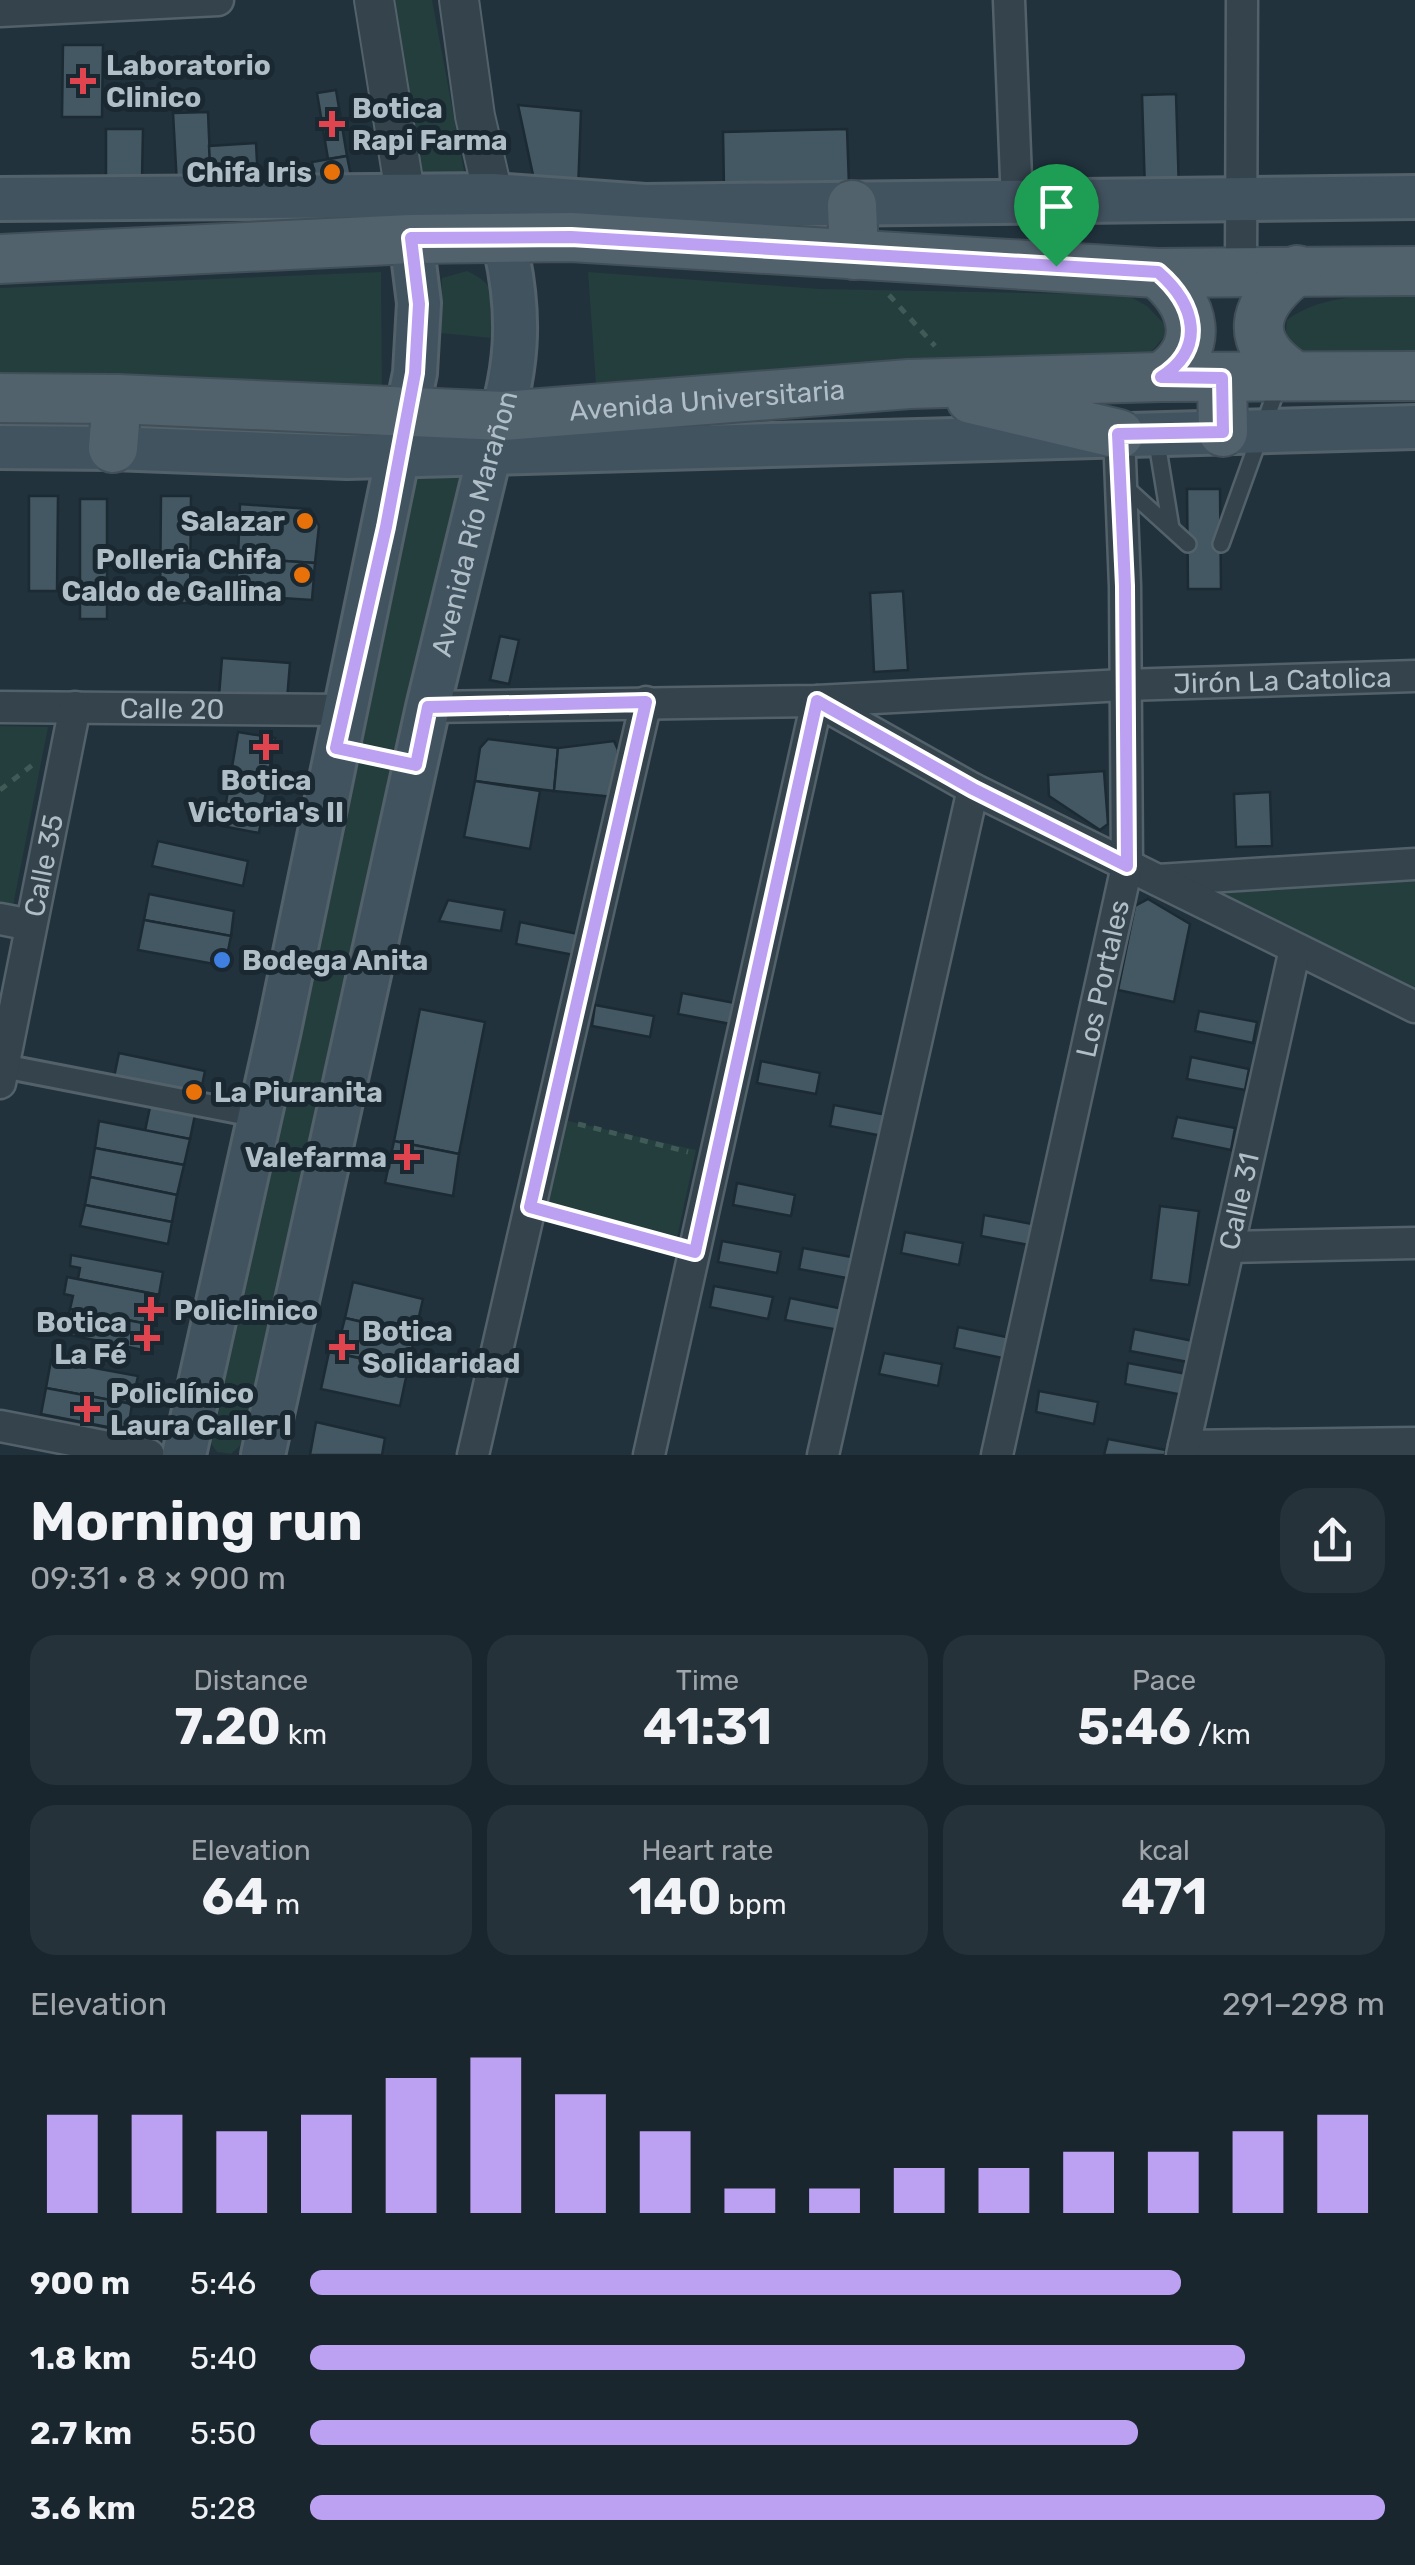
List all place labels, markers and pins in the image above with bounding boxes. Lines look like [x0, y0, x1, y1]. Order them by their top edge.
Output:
place label: Laboratorio Clinico [106, 49, 271, 114]
marker: Laboratorio Clinico [70, 68, 96, 94]
place label: Botica Rapi Farma [352, 92, 508, 157]
marker: Botica Rapi Farma [321, 113, 343, 135]
place label: Chifa Iris [186, 156, 312, 189]
marker: Chifa Iris [321, 161, 343, 183]
pin [1014, 164, 1099, 267]
place label: Salazar [181, 505, 285, 538]
marker: Salazar [294, 510, 316, 532]
place label: Polleria Chifa Caldo de Gallina [62, 543, 282, 608]
marker: Polleria Chifa Caldo de Gallina [291, 564, 313, 586]
marker: Botica Victoria's II [255, 736, 277, 758]
place label: Botica Victoria's II [188, 764, 344, 829]
place label: Bodega Anita [242, 944, 428, 977]
marker: Bodega Anita [211, 949, 233, 971]
place label: La Piuranita [214, 1076, 383, 1109]
marker: La Piuranita [183, 1081, 205, 1103]
place label: Valefarma [245, 1141, 387, 1174]
marker: Valefarma [396, 1146, 418, 1168]
place label: Policlinico [174, 1294, 318, 1327]
marker: Policlinico [138, 1297, 164, 1323]
place label: Botica La Fé [36, 1306, 127, 1371]
place label: Botica Solidaridad [362, 1315, 520, 1380]
marker: Botica La Fé [136, 1327, 158, 1349]
marker: Botica Solidaridad [331, 1336, 353, 1358]
place label: Policlínico Laura Caller I [110, 1377, 292, 1442]
marker: Policlínico Laura Caller I [74, 1396, 100, 1422]

